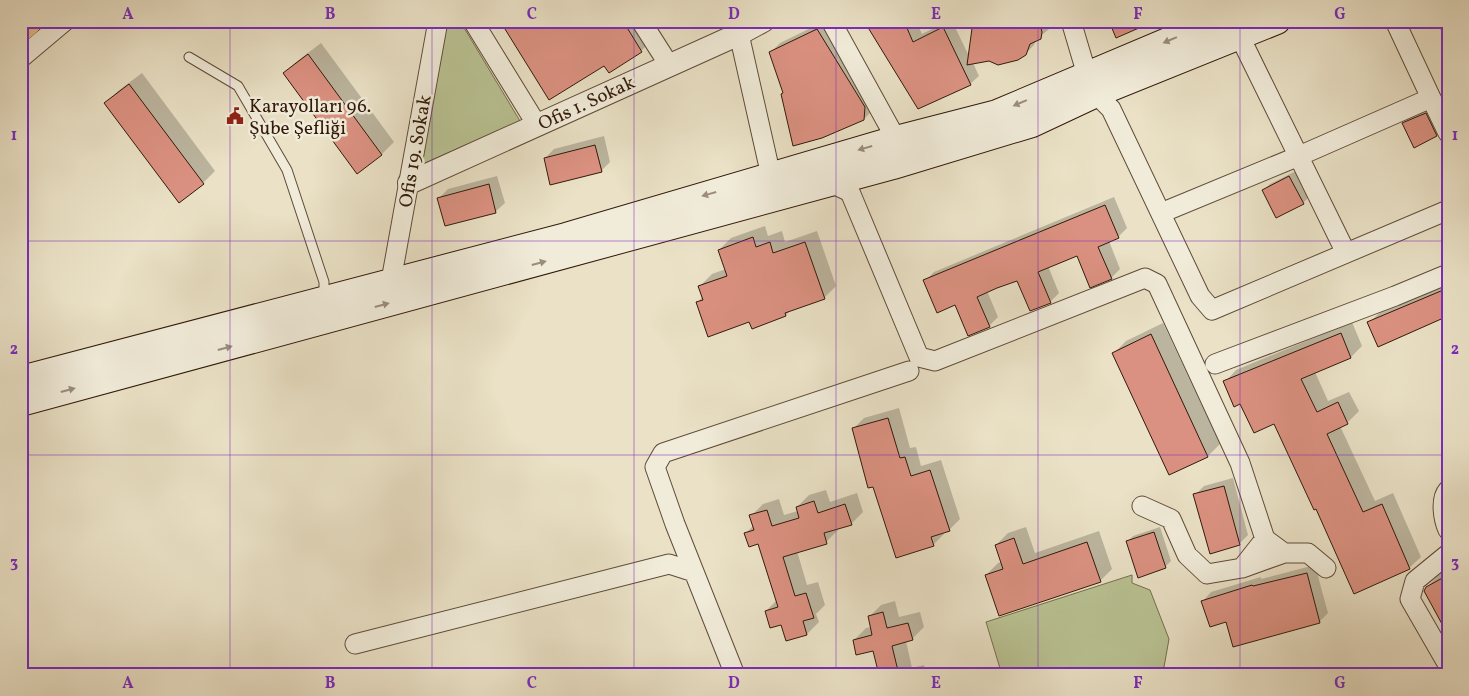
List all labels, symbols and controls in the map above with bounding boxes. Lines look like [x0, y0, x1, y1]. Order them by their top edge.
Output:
text: A [122, 4, 134, 26]
text: B [325, 4, 336, 26]
text: C [527, 4, 537, 26]
text: D [728, 4, 740, 26]
text: E [931, 4, 941, 26]
text: F [1133, 4, 1143, 26]
text: G [1334, 4, 1346, 26]
one-way arrow [1163, 37, 1177, 45]
street label: Ofis 1. Sokak [534, 70, 639, 138]
street label: Ofis 19. Sokak [393, 93, 439, 210]
place label: Karayolları 96. Şube Şefliği [249, 94, 371, 142]
one-way arrow [1013, 100, 1028, 108]
public building icon: Karayolları 96. Şube Şefliği [225, 106, 245, 126]
text: 1 [11, 125, 17, 147]
text: 1 [1452, 125, 1458, 147]
one-way arrow [857, 145, 872, 153]
one-way arrow [701, 191, 716, 199]
one-way arrow [531, 258, 546, 266]
one-way arrow [374, 301, 389, 309]
text: 2 [10, 339, 18, 361]
text: 2 [1451, 339, 1459, 361]
one-way arrow [218, 344, 233, 352]
one-way arrow [61, 386, 76, 394]
text: 3 [10, 552, 18, 574]
text: 3 [1451, 552, 1459, 574]
text: A [122, 673, 134, 695]
text: B [325, 673, 336, 695]
text: C [527, 673, 537, 695]
text: D [728, 673, 740, 695]
text: E [931, 673, 941, 695]
text: F [1133, 673, 1143, 695]
text: G [1334, 673, 1346, 695]

